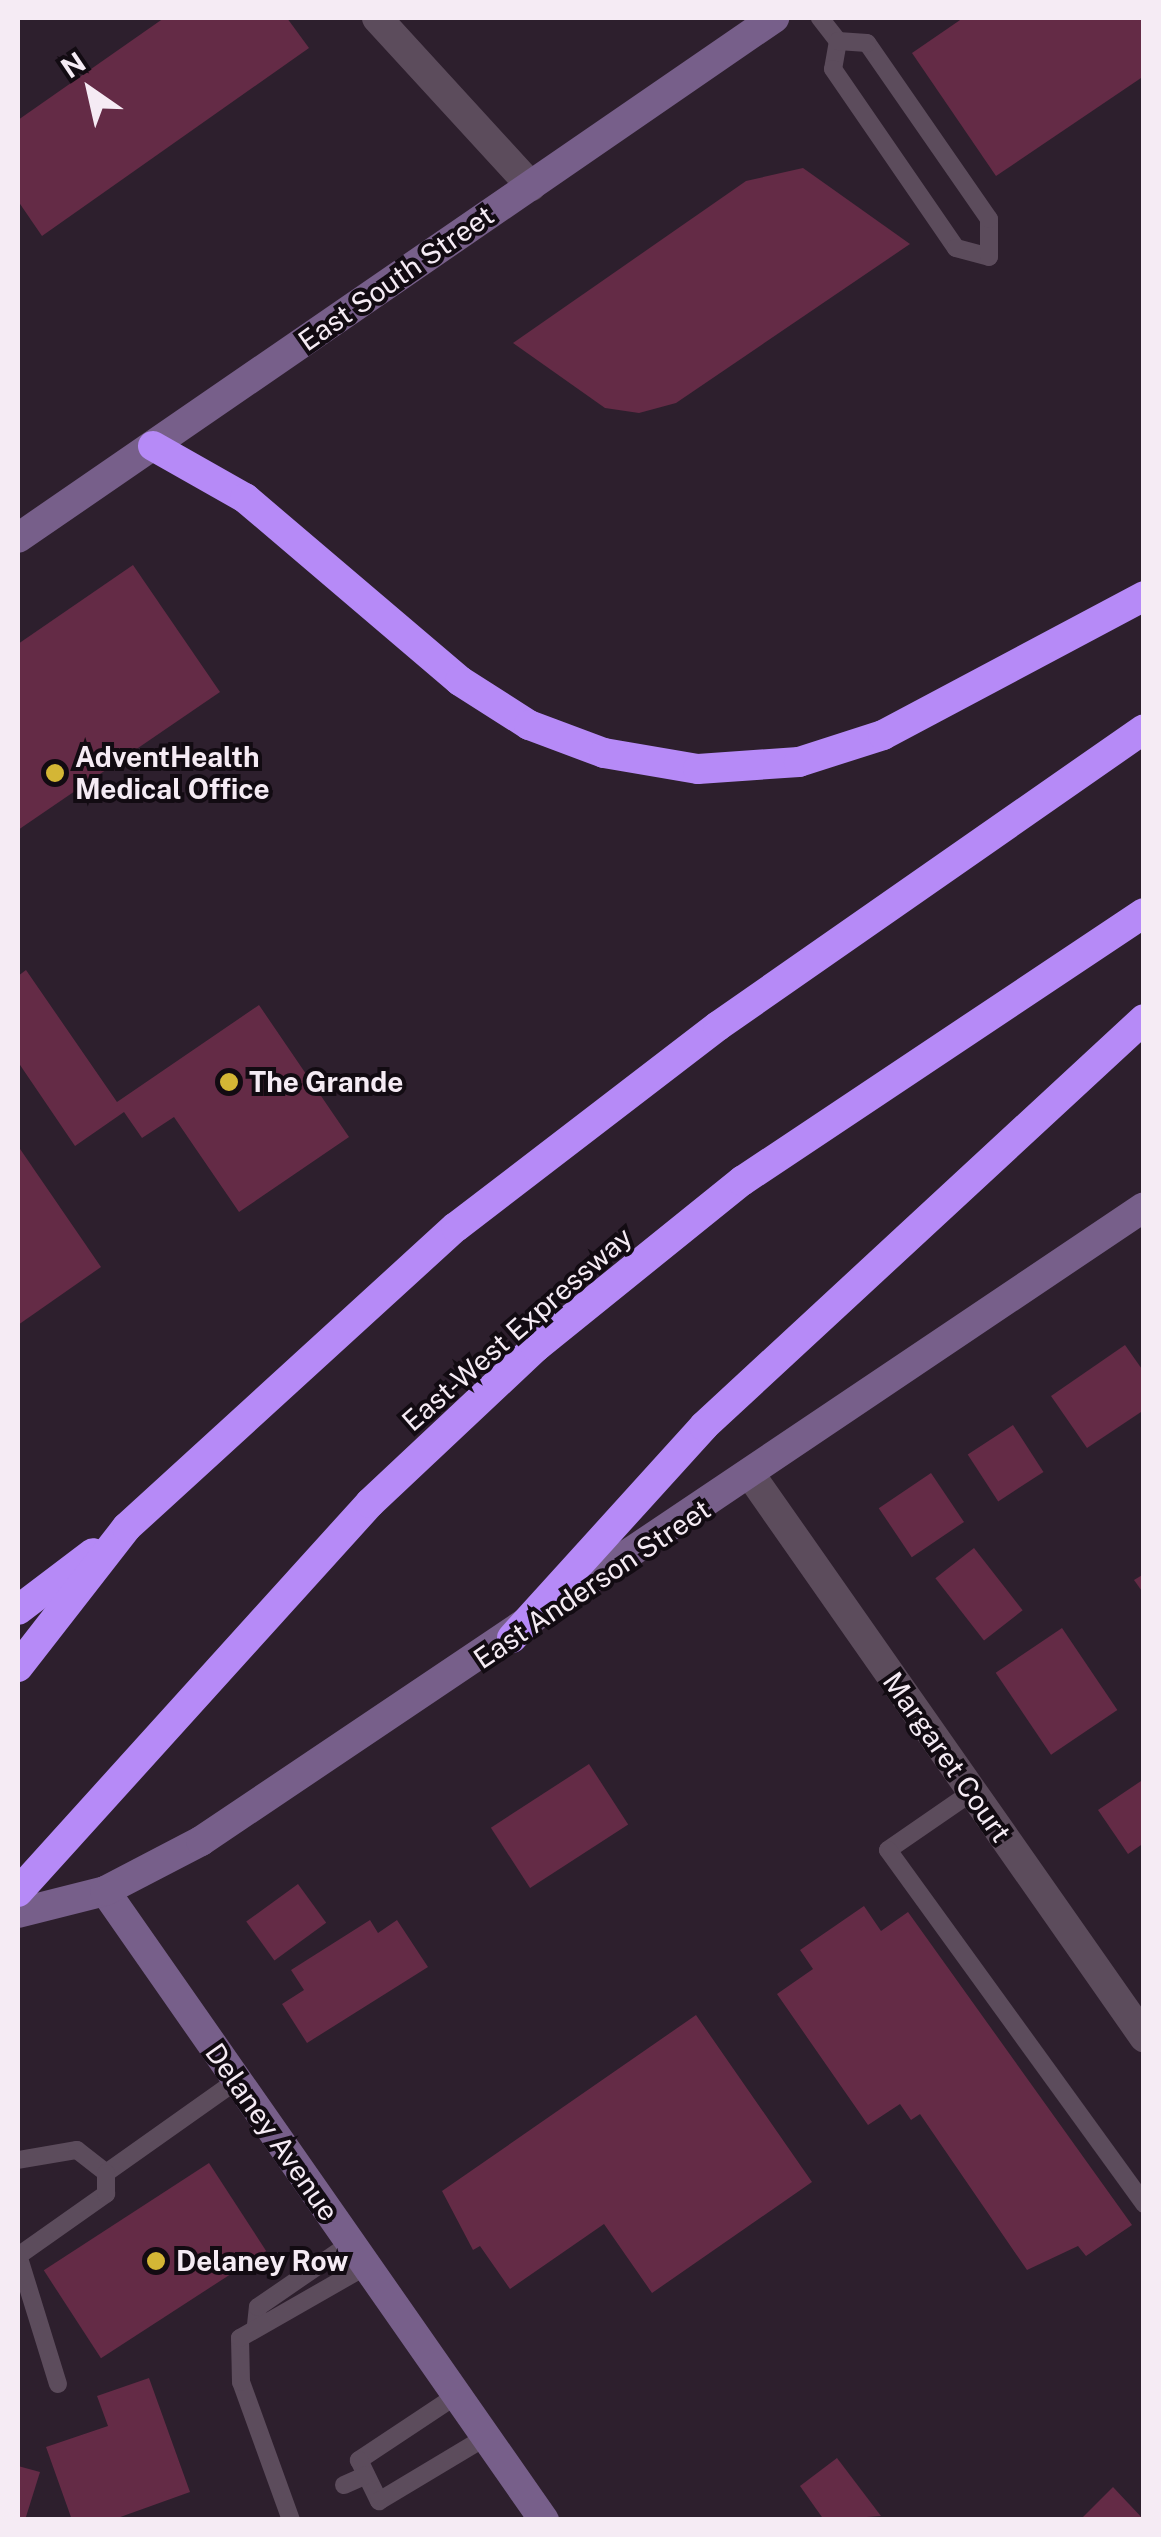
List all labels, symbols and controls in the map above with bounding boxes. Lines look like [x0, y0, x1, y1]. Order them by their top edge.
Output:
north arrow [40, 40, 140, 140]
text: N [55, 45, 91, 85]
street label: East South Street [292, 198, 500, 358]
place label: AdventHealth Medical Office [75, 740, 270, 806]
marker: AdventHealth Medical Office [44, 762, 66, 784]
place label: The Grande [249, 1065, 403, 1099]
marker: The Grande [218, 1071, 240, 1093]
street label: East-West Expressway [395, 1220, 639, 1438]
street label: East Anderson Street [467, 1492, 717, 1676]
street label: Margaret Court [876, 1666, 1018, 1848]
street label: Delaney Avenue [198, 2037, 346, 2227]
place label: Delaney Row [176, 2244, 348, 2278]
marker: Delaney Row [145, 2250, 167, 2272]

